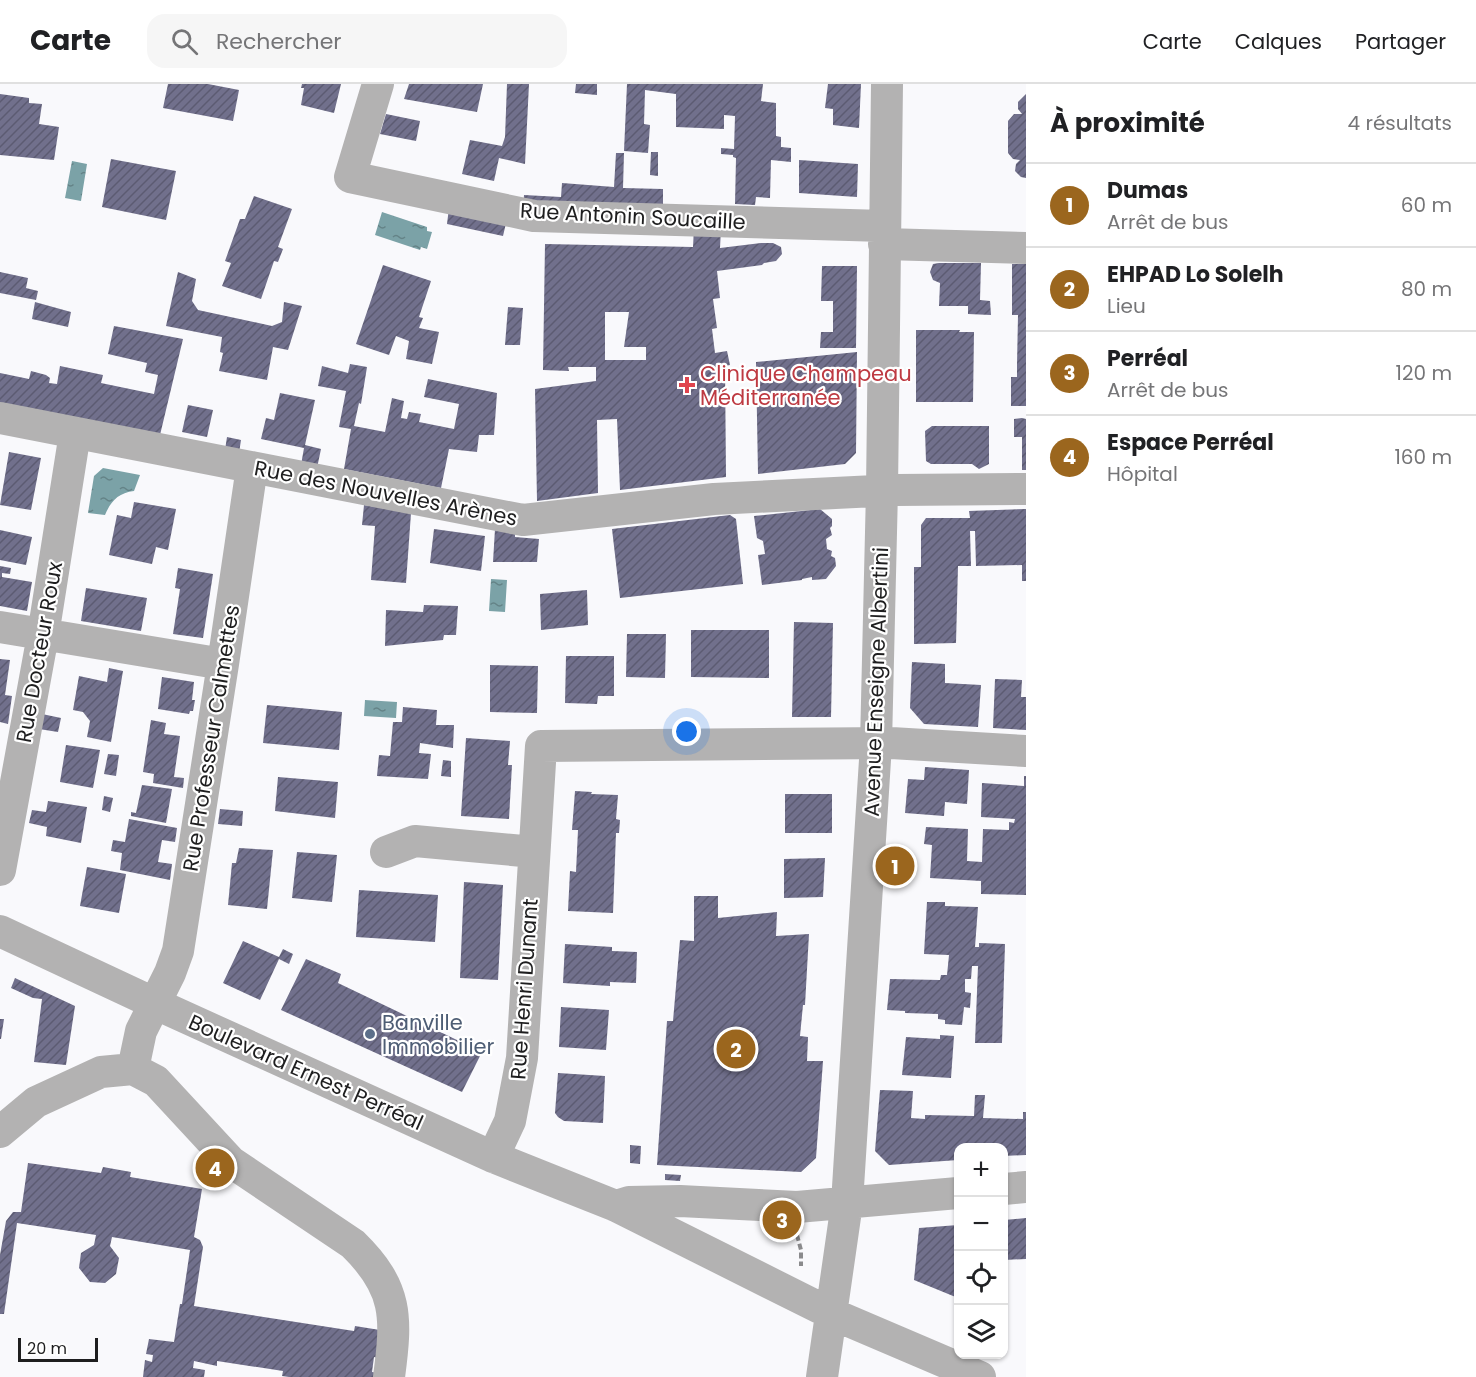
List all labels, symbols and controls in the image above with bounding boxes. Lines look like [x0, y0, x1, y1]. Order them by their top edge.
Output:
search box [147, 14, 567, 68]
text: Carte [30, 21, 111, 60]
icon: search [168, 25, 201, 58]
text: Rechercher [216, 26, 342, 57]
text: Carte [1143, 27, 1202, 56]
text: Calques [1235, 27, 1322, 56]
text: Partager [1355, 27, 1446, 56]
text: À proximité [1050, 105, 1205, 141]
text: 4 résultats [1348, 109, 1452, 137]
text: Dumas [1107, 175, 1188, 206]
text: 1 [1066, 191, 1073, 219]
text: 60 m [1401, 191, 1452, 219]
street label: Rue Antonin Soucaille [519, 196, 747, 236]
text: Arrêt de bus [1107, 208, 1228, 236]
text: EHPAD Lo Solelh [1107, 259, 1284, 290]
text: 2 [1064, 275, 1075, 303]
text: 80 m [1401, 275, 1452, 303]
text: Lieu [1107, 292, 1146, 320]
text: Perréal [1107, 343, 1188, 374]
place label: Clinique Champeau Méditerranée [700, 359, 912, 412]
text: 3 [1063, 359, 1076, 387]
text: 120 m [1396, 359, 1452, 387]
marker: Clinique Champeau Méditerranée [678, 376, 696, 394]
text: Arrêt de bus [1107, 376, 1228, 404]
text: Espace Perréal [1107, 427, 1274, 458]
text: 4 [1063, 443, 1076, 471]
text: 160 m [1394, 443, 1452, 471]
street label: Rue des Nouvelles Arènes [252, 453, 520, 533]
text: Hôpital [1107, 460, 1178, 488]
street label: Avenue Enseigne Albertini [857, 547, 895, 817]
street label: Rue Docteur Roux [9, 559, 69, 745]
street label: Rue Professeur Calmettes [176, 603, 246, 873]
your location [672, 717, 701, 746]
pin: 1 [876, 844, 914, 888]
street label: Rue Henri Dunant [503, 897, 545, 1081]
street label: Boulevard Ernest Perréal [184, 1007, 428, 1137]
place label: Banville Immobilier [382, 1008, 495, 1061]
pin: 2 [716, 1026, 756, 1072]
marker: Banville Immobilier [363, 1027, 377, 1041]
map controls [954, 1143, 1008, 1359]
button: + [954, 1143, 1008, 1197]
pin: 4 [196, 1146, 234, 1190]
button: − [954, 1197, 1008, 1251]
pin: 3 [762, 1198, 802, 1242]
button: locate [954, 1251, 1008, 1305]
button: layers [954, 1305, 1008, 1359]
scale bar [18, 1335, 98, 1362]
text: 20 m [27, 1337, 67, 1360]

